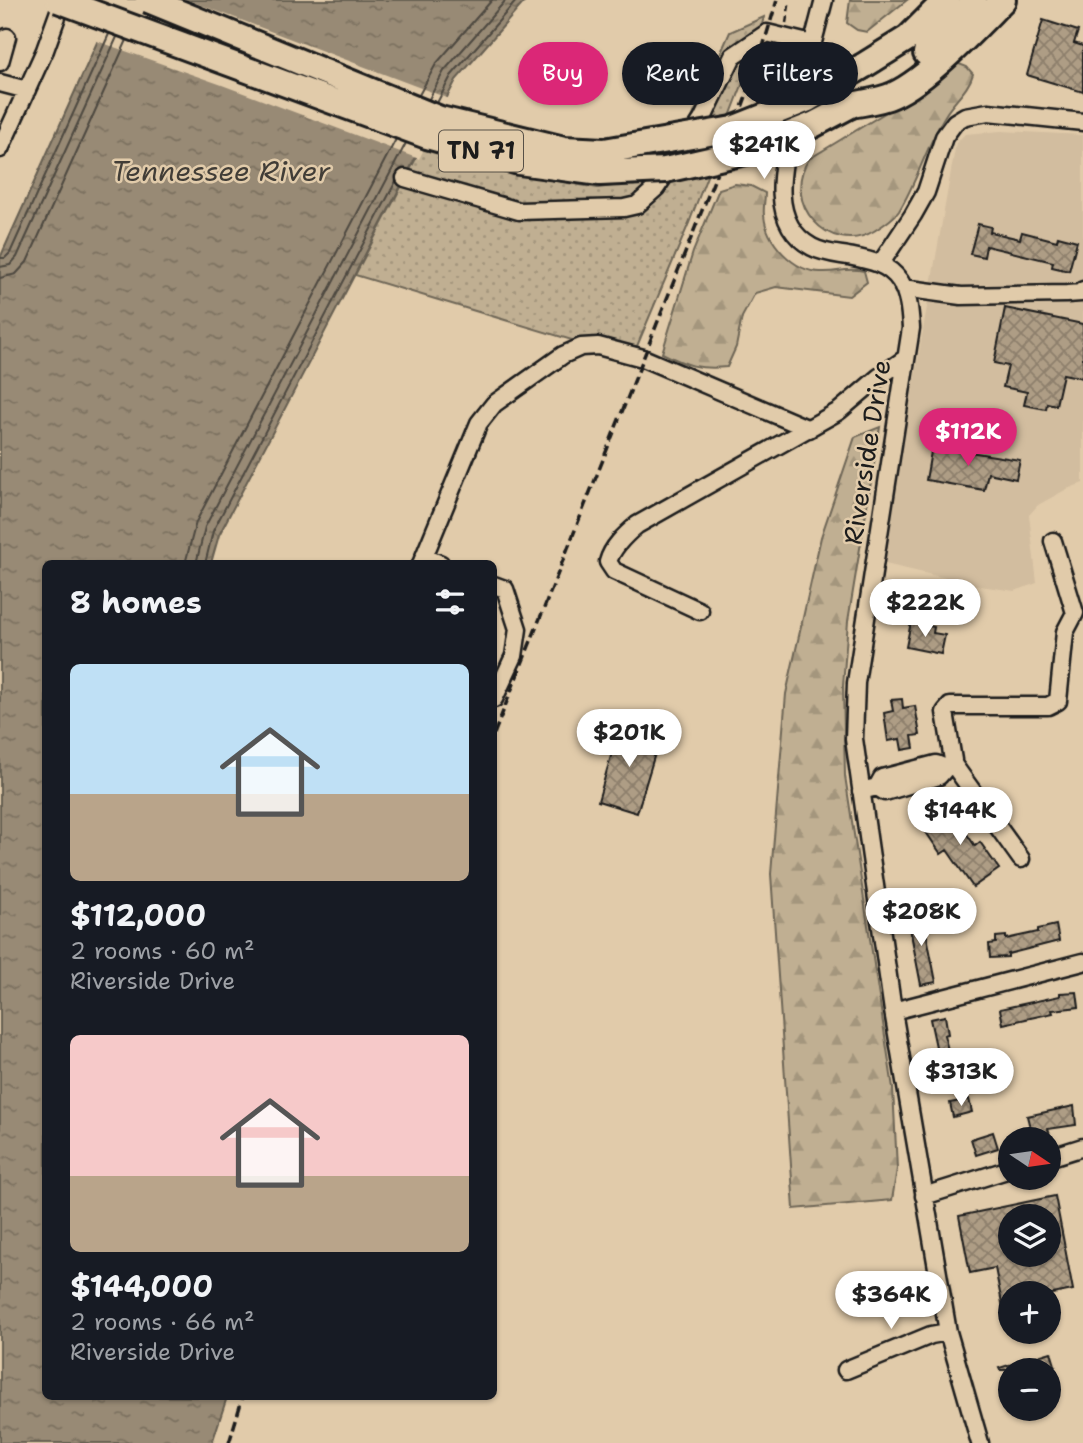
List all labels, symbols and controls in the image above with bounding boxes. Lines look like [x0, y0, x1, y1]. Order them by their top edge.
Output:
chip: Buy [518, 42, 608, 105]
chip: Rent [622, 42, 724, 105]
chip: Filters [738, 42, 858, 105]
pin: $241K [715, 122, 813, 181]
text: $241K [728, 129, 800, 159]
road number: TN 71 [439, 131, 523, 172]
water label: Tennessee River [111, 152, 331, 190]
street label: Riverside Drive [835, 357, 898, 547]
pin: $112K [919, 408, 1017, 468]
text: $112K [935, 416, 1001, 446]
pin: $222K [876, 580, 974, 639]
text: 8 homes [70, 582, 202, 623]
icon: filters [431, 583, 469, 621]
text: $222K [886, 587, 964, 617]
icon: home [207, 709, 333, 835]
pin: $201K [580, 710, 678, 769]
text: $201K [593, 717, 665, 747]
pin: $144K [911, 788, 1009, 847]
text: $144K [924, 795, 996, 825]
pin: $208K [872, 888, 970, 948]
text: $112,000 [70, 895, 206, 936]
text: $208K [882, 896, 960, 926]
text: 2 rooms · 60 m² [70, 936, 255, 966]
text: Riverside Drive [70, 966, 235, 996]
pin: $313K [912, 1048, 1010, 1108]
text: $313K [925, 1056, 997, 1086]
icon: home [207, 1080, 333, 1206]
north arrow [998, 1127, 1060, 1190]
map controls [998, 1127, 1061, 1421]
button: layers [998, 1204, 1061, 1267]
text: $144,000 [70, 1266, 213, 1307]
pin: $364K [842, 1272, 940, 1331]
text: $364K [851, 1279, 931, 1309]
button: + [998, 1281, 1061, 1344]
text: 2 rooms · 66 m² [70, 1307, 255, 1337]
text: Riverside Drive [70, 1337, 235, 1367]
button: − [998, 1358, 1061, 1421]

